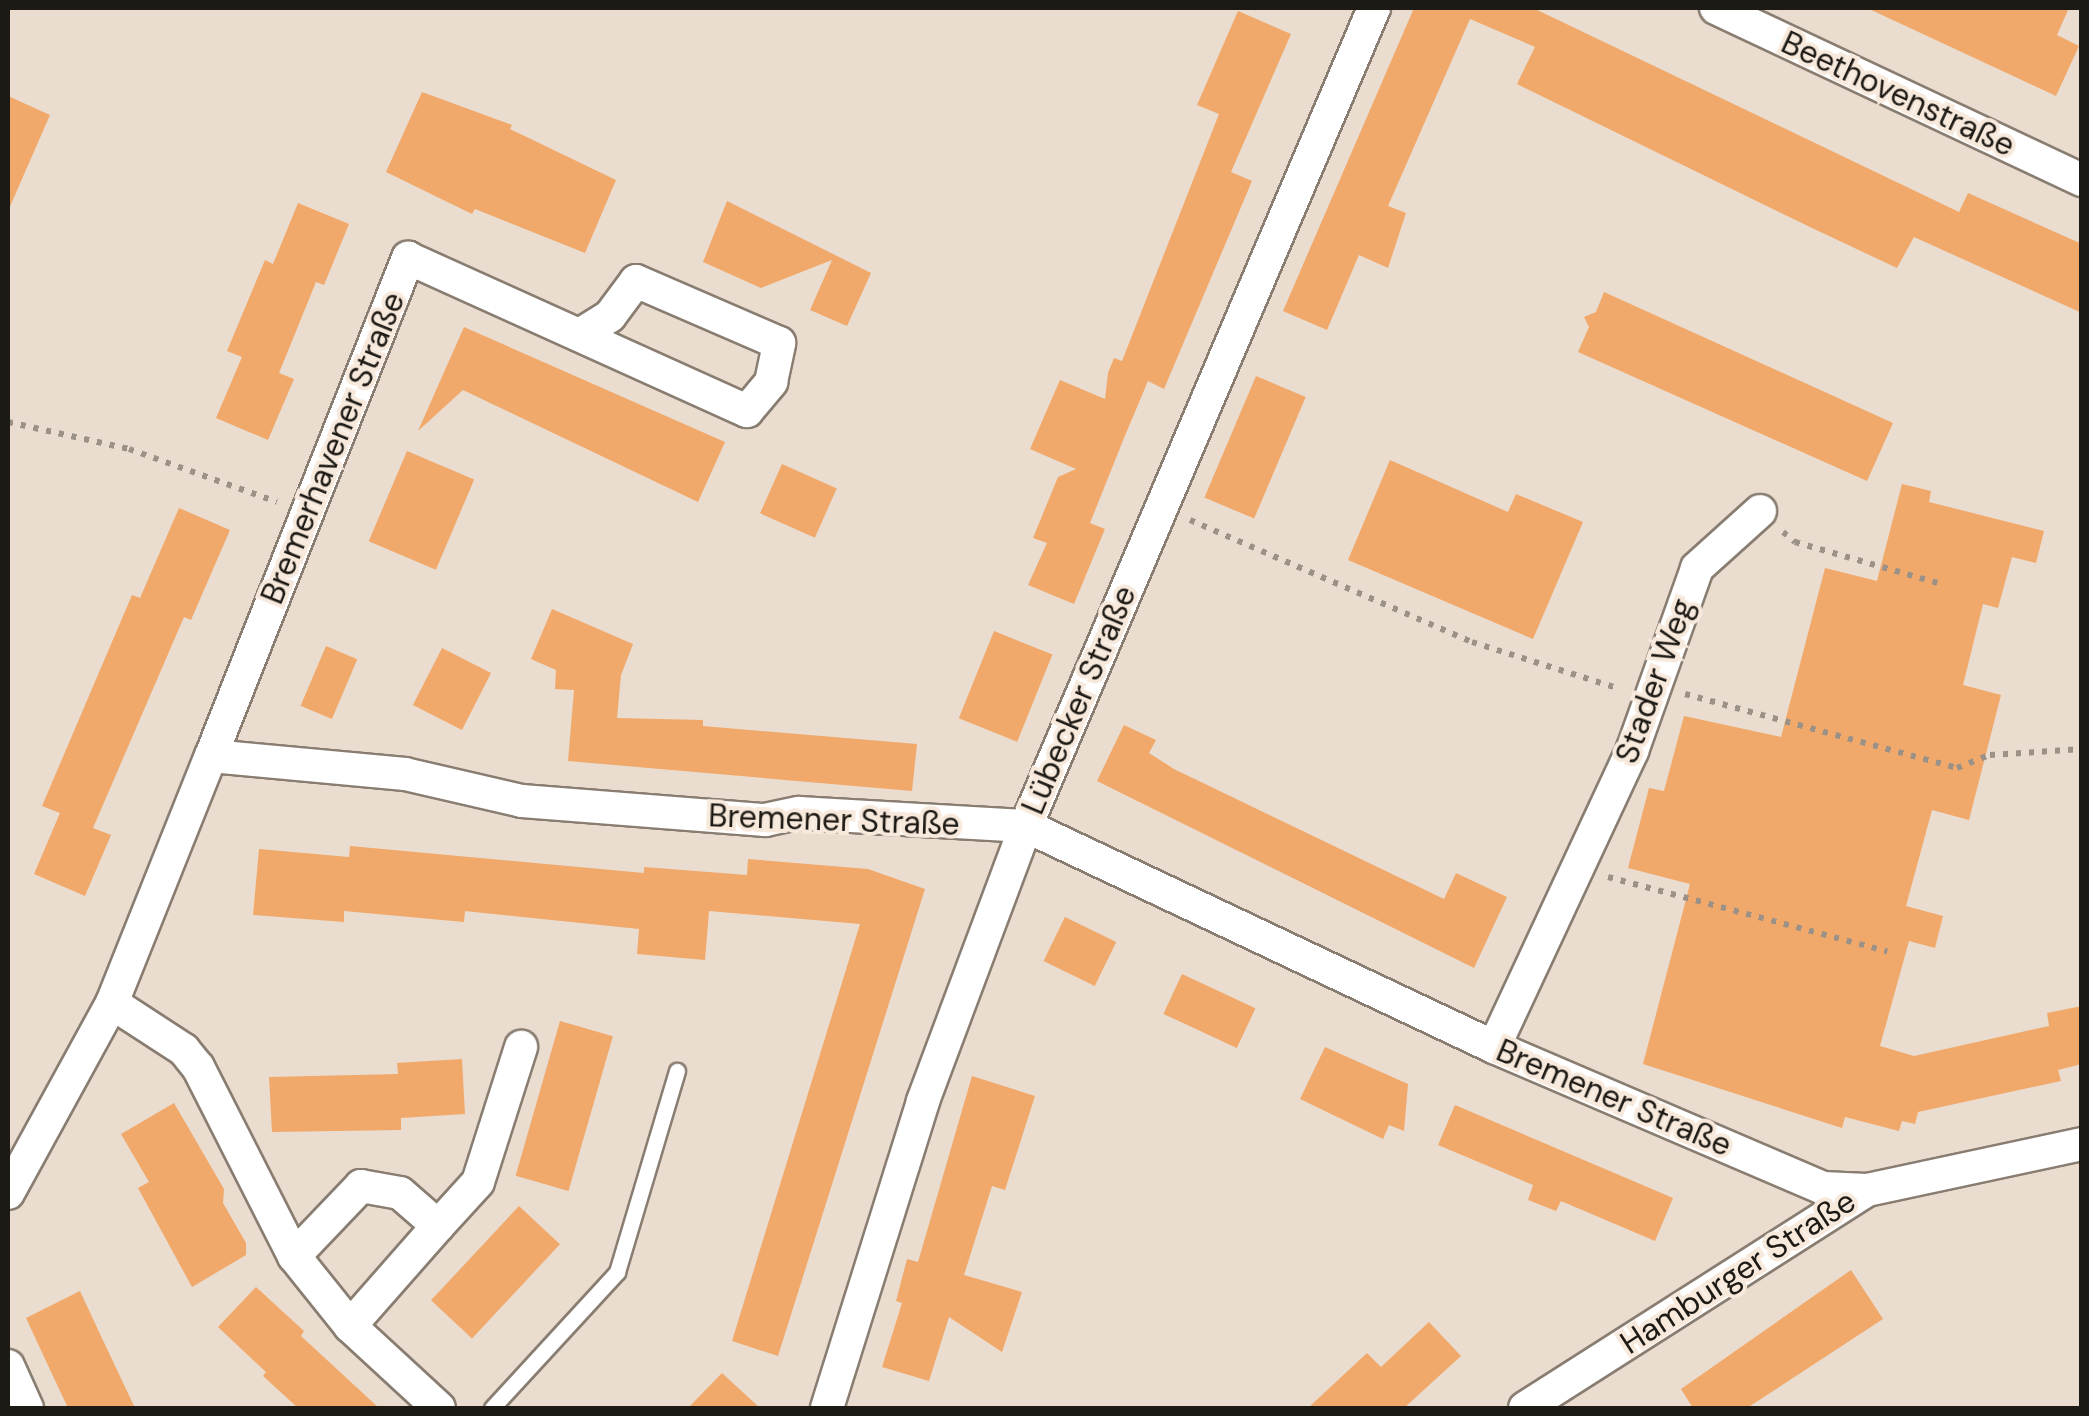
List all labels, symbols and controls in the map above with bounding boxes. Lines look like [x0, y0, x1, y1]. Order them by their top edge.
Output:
street label: Beethovenstraße [1775, 23, 2021, 165]
street label: Bremerhavener Straße [253, 287, 413, 609]
street label: Lübecker Straße [1014, 580, 1144, 820]
street label: Stader Weg [1607, 593, 1703, 769]
street label: Bremener Straße [708, 796, 960, 844]
street label: Bremener Straße [1491, 1031, 1737, 1165]
street label: Hamburger Straße [1613, 1182, 1863, 1362]

